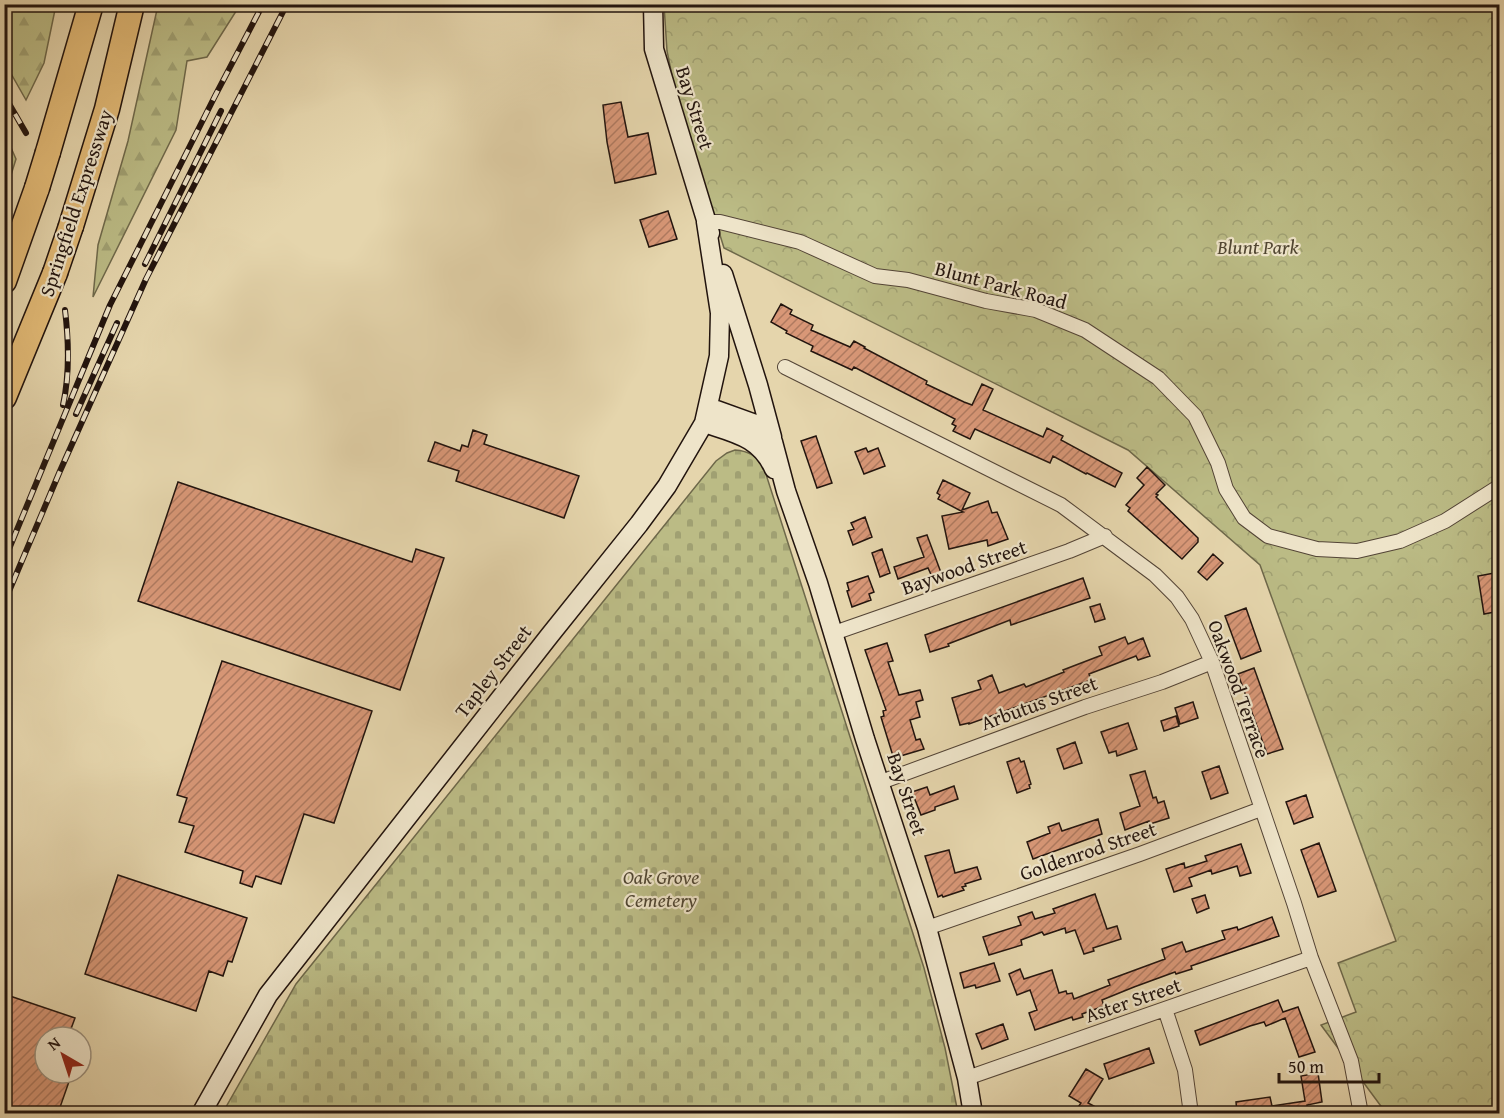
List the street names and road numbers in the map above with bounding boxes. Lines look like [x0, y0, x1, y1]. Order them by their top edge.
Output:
street label: Bay Street [669, 63, 722, 153]
street label: Springfield Expressway [32, 105, 120, 300]
street label: Blunt Park Road [932, 253, 1071, 316]
street label: Baywood Street [897, 532, 1030, 602]
street label: Oakwood Terrace [1201, 616, 1278, 762]
street label: Tapley Street [447, 618, 538, 723]
street label: Arbutus Street [976, 668, 1101, 737]
street label: Bay Street [880, 749, 935, 839]
street label: Goldenrod Street [1016, 814, 1160, 887]
street label: Aster Street [1081, 970, 1185, 1029]

